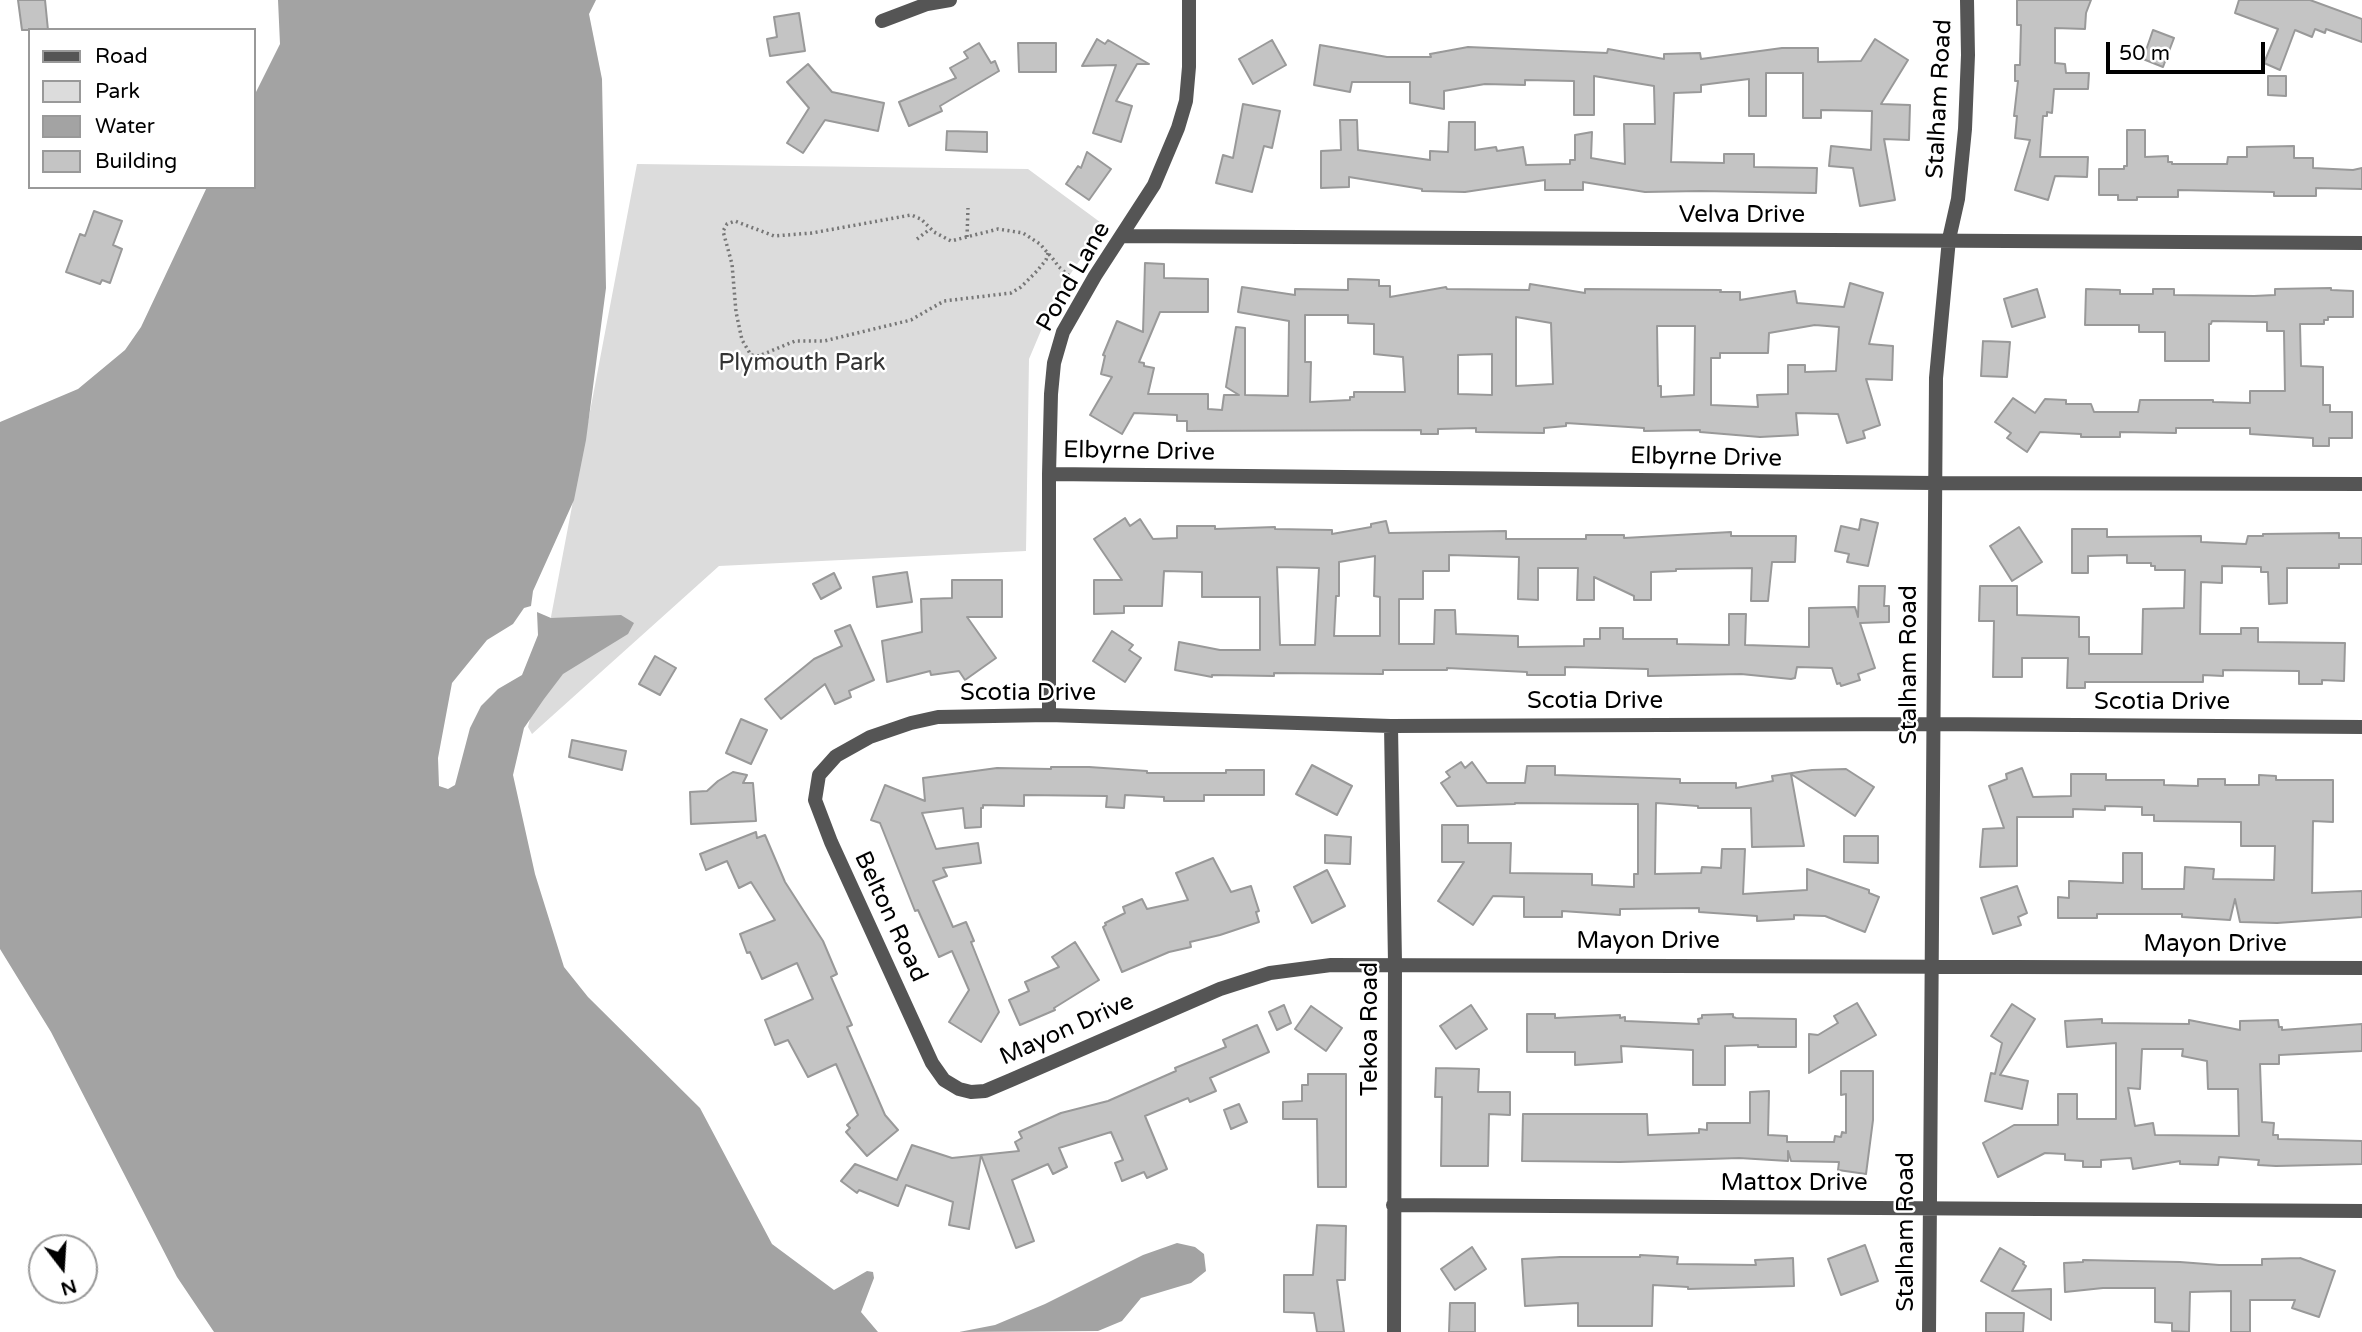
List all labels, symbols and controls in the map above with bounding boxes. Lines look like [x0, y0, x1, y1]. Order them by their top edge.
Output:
street label: Stalham Road [1921, 19, 1959, 179]
legend [28, 28, 256, 189]
scale bar [2110, 28, 2269, 72]
text: 50 m [2119, 41, 2170, 66]
text: Road [95, 44, 148, 69]
text: Park [95, 79, 140, 104]
text: Water [95, 114, 155, 139]
text: Building [95, 149, 177, 174]
street label: Velva Drive [1679, 202, 1805, 230]
street label: Pond Lane [1031, 217, 1117, 337]
park label: Plymouth Park [718, 350, 886, 378]
street label: Elbyrne Drive [1063, 436, 1215, 468]
street label: Elbyrne Drive [1630, 442, 1782, 474]
street label: Stalham Road [1896, 585, 1924, 745]
street label: Scotia Drive [960, 680, 1096, 708]
street label: Scotia Drive [1527, 688, 1663, 716]
street label: Scotia Drive [2094, 689, 2230, 717]
street label: Belton Road [847, 847, 933, 987]
street label: Mayon Drive [1576, 928, 1720, 956]
street label: Mayon Drive [2143, 931, 2287, 959]
street label: Tekoa Road [1357, 962, 1385, 1096]
street label: Mayon Drive [995, 988, 1139, 1072]
street label: Stalham Road [1893, 1152, 1921, 1312]
street label: Mattox Drive [1720, 1170, 1868, 1198]
north arrow [28, 1234, 98, 1304]
text: N [58, 1274, 79, 1300]

